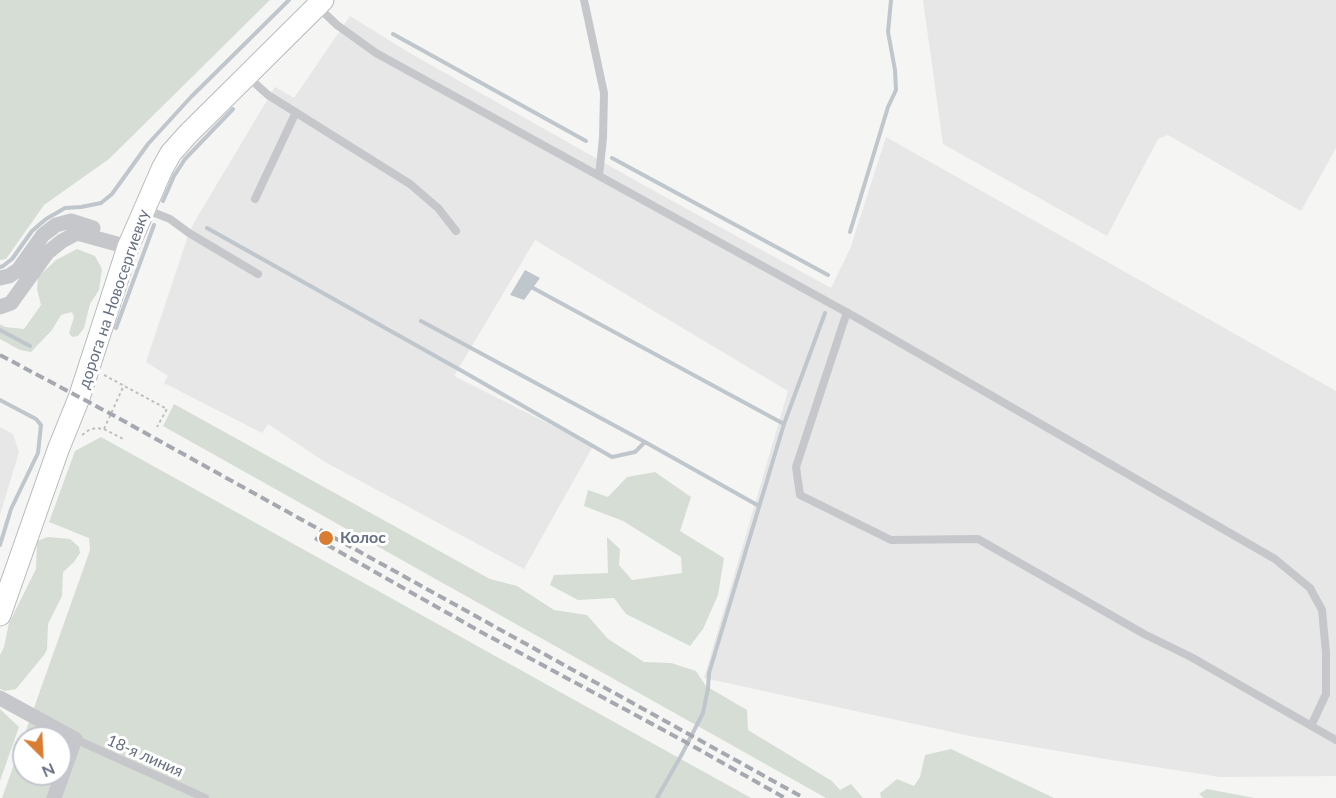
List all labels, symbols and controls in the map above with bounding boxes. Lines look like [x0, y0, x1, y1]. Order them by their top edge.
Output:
street label: дорога на Новосергиевку [74, 207, 154, 391]
place label: Колос [340, 528, 386, 548]
marker: Колос [317, 529, 335, 547]
north arrow [12, 726, 72, 786]
street label: 18-я линия [104, 731, 186, 781]
text: N [39, 760, 58, 782]

